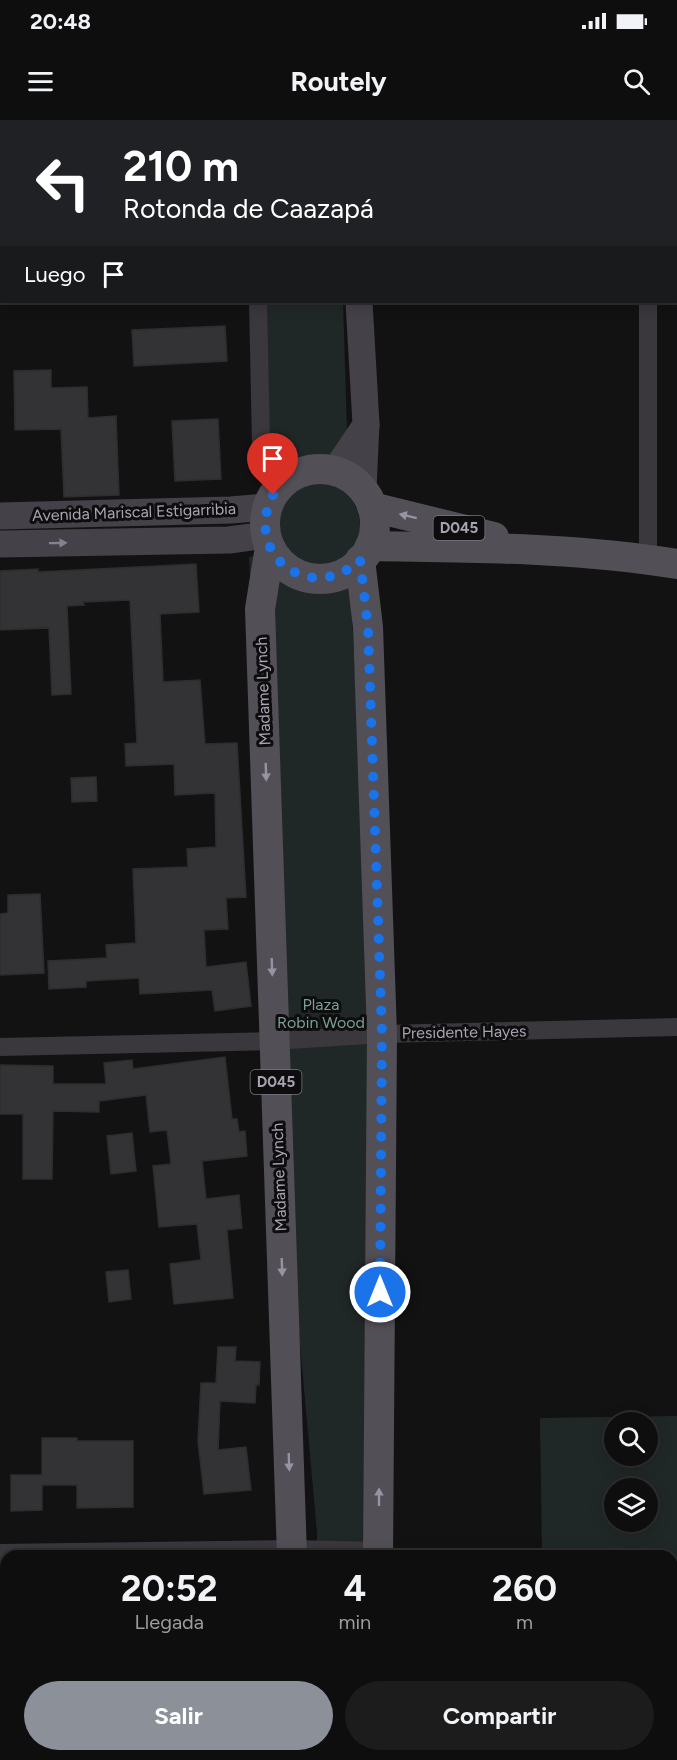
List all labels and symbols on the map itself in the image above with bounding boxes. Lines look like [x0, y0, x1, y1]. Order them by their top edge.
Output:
pin [247, 433, 298, 495]
street label: Avenida Mariscal Estigarribia [32, 499, 236, 525]
one-way arrow [399, 510, 417, 520]
road number: D045 [434, 516, 484, 540]
one-way arrow [49, 538, 68, 548]
street label: Madame Lynch [252, 636, 274, 746]
one-way arrow [261, 763, 270, 782]
one-way arrow [267, 958, 276, 977]
park label: Plaza Robin Wood [277, 995, 365, 1032]
street label: Presidente Hayes [401, 1021, 527, 1043]
road number: D045 [250, 1070, 302, 1094]
street label: Madame Lynch [268, 1122, 290, 1232]
one-way arrow [277, 1258, 287, 1277]
position arrow [348, 1260, 412, 1324]
one-way arrow [284, 1453, 293, 1472]
one-way arrow [374, 1488, 384, 1507]

